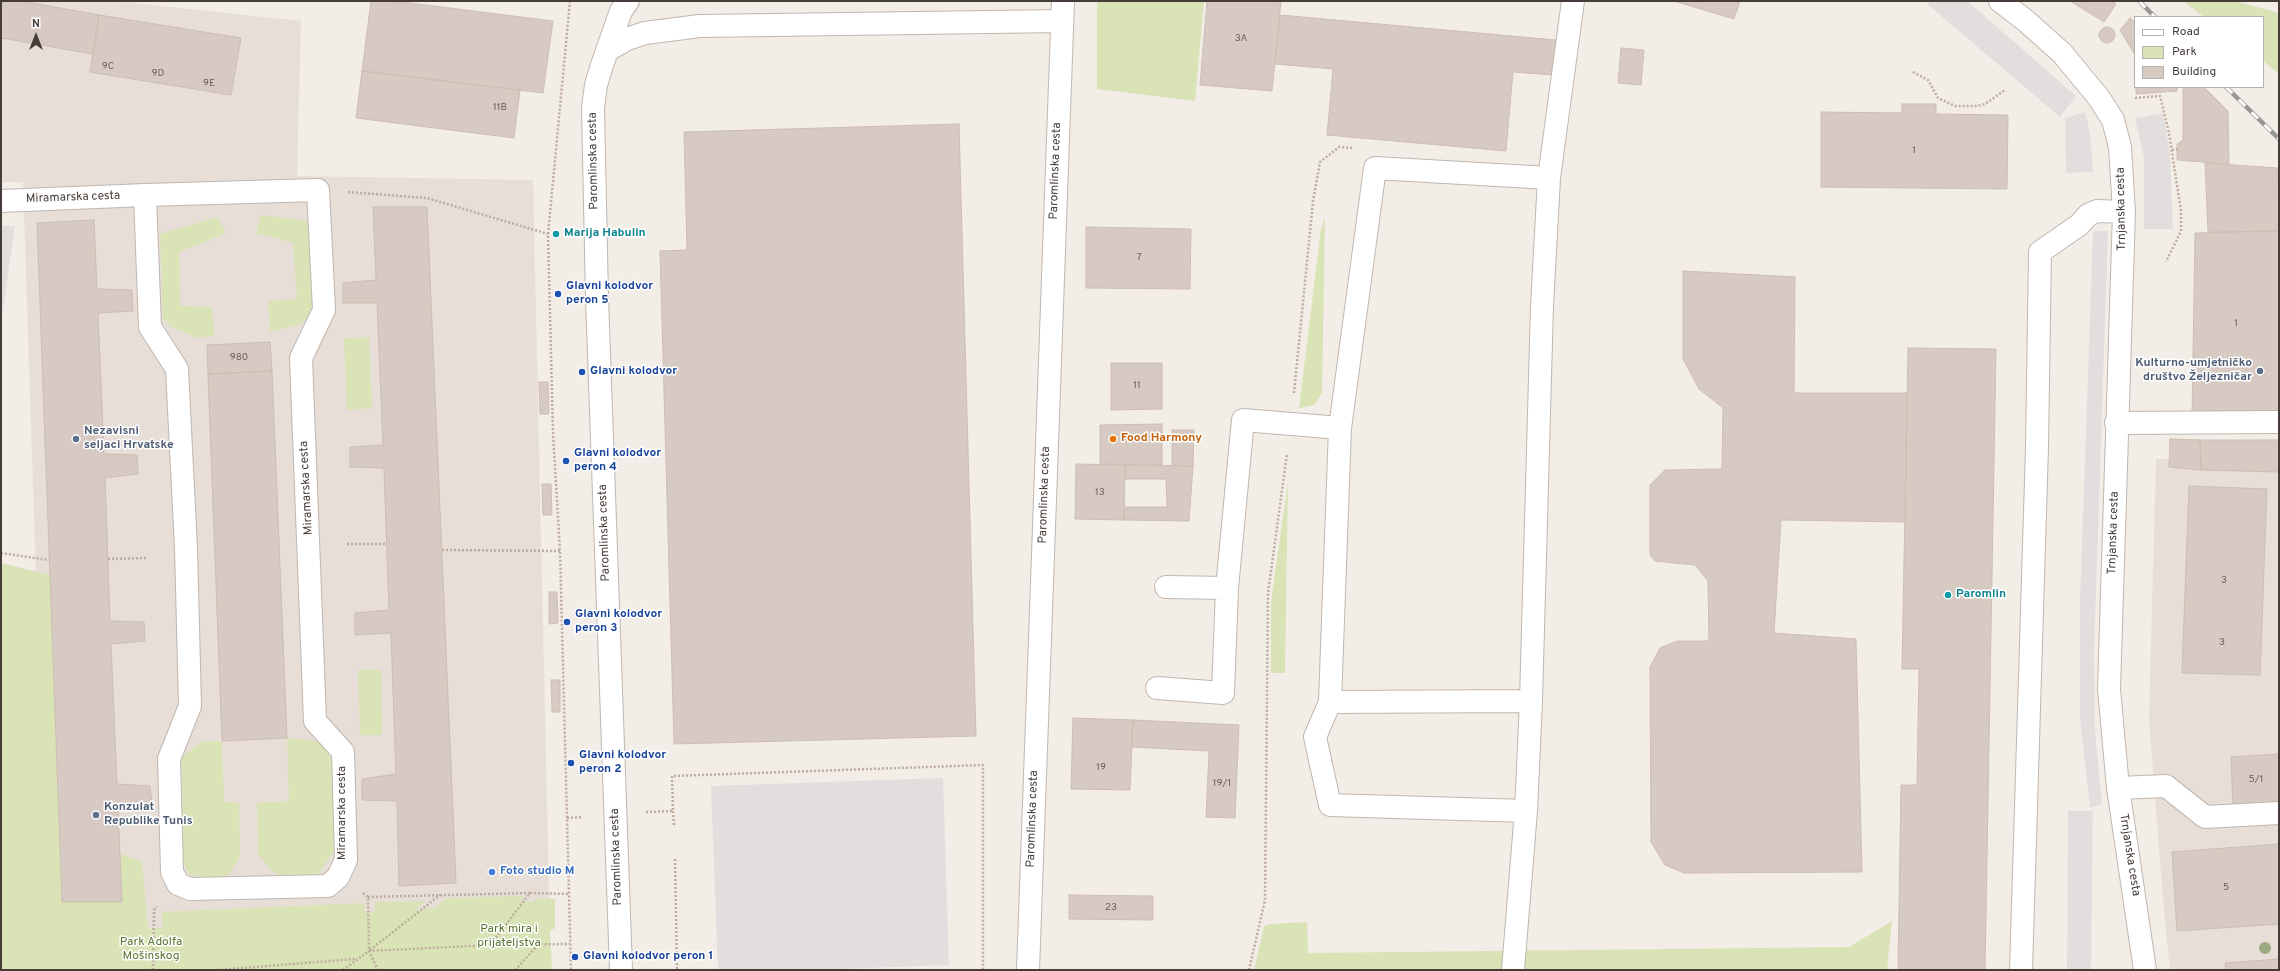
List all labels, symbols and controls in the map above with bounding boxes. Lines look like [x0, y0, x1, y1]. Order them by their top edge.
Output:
north arrow [16, 16, 56, 56]
legend [2134, 16, 2264, 88]
text: N [32, 17, 40, 31]
text: Road [2172, 24, 2200, 40]
house number: 3A [1235, 33, 1247, 45]
text: Park [2172, 44, 2197, 60]
house number: 9C [102, 61, 114, 73]
text: Building [2172, 64, 2216, 80]
house number: 9D [152, 68, 164, 80]
house number: 9E [203, 78, 215, 90]
house number: 11B [493, 102, 507, 114]
street label: Paromlinska cesta [586, 112, 602, 210]
street label: Paromlinska cesta [1047, 122, 1065, 220]
house number: 1 [1912, 145, 1916, 157]
street label: Trnjanska cesta [2114, 167, 2130, 251]
street label: Miramarska cesta [26, 189, 120, 207]
place label: Marija Habulin [564, 227, 646, 241]
marker: Marija Habulin [551, 229, 561, 239]
house number: 7 [1136, 252, 1142, 264]
place label: Glavni kolodvor peron 5 [566, 280, 653, 308]
marker: Glavni kolodvor peron 5 [553, 289, 563, 299]
house number: 1 [2234, 318, 2238, 330]
house number: 980 [230, 352, 248, 364]
place label: Kulturno-umjetničko društvo Željezničar [2135, 357, 2252, 385]
place label: Glavni kolodvor [590, 365, 677, 379]
marker: Kulturno-umjetničko društvo Željezničar [2255, 366, 2265, 376]
marker: Glavni kolodvor [577, 367, 587, 377]
house number: 11 [1133, 380, 1141, 392]
place label: Nezavisni seljaci Hrvatske [84, 425, 174, 453]
place label: Food Harmony [1121, 432, 1202, 446]
marker: Nezavisni seljaci Hrvatske [71, 434, 81, 444]
marker: Food Harmony [1108, 434, 1118, 444]
street label: Miramarska cesta [297, 441, 317, 535]
street label: Paromlinska cesta [1036, 446, 1054, 544]
place label: Glavni kolodvor peron 4 [574, 447, 661, 475]
marker: Glavni kolodvor peron 4 [561, 456, 571, 466]
street label: Paromlinska cesta [596, 484, 614, 582]
house number: 13 [1095, 487, 1105, 499]
street label: Trnjanska cesta [2105, 491, 2123, 575]
house number: 3 [2221, 575, 2227, 587]
place label: Paromlin [1956, 588, 2006, 602]
marker: Paromlin [1943, 590, 1953, 600]
place label: Glavni kolodvor peron 3 [575, 608, 662, 636]
marker: Glavni kolodvor peron 3 [562, 617, 572, 627]
house number: 3 [2219, 637, 2225, 649]
place label: Glavni kolodvor peron 2 [579, 749, 666, 777]
marker: Glavni kolodvor peron 2 [566, 758, 576, 768]
house number: 19 [1096, 762, 1106, 774]
street label: Miramarska cesta [336, 766, 350, 860]
street label: Paromlinska cesta [1024, 770, 1042, 868]
house number: 5/1 [2249, 774, 2263, 786]
house number: 19/1 [1213, 778, 1231, 790]
place label: Konzulat Republike Tunis [104, 801, 193, 829]
street label: Paromlinska cesta [608, 808, 626, 906]
marker: Konzulat Republike Tunis [91, 810, 101, 820]
street label: Trnjanska cesta [2115, 813, 2143, 897]
place label: Foto studio M [500, 865, 575, 879]
marker: Foto studio M [487, 867, 497, 877]
house number: 5 [2223, 882, 2229, 894]
house number: 23 [1105, 902, 1117, 914]
park label: Park mira i prijateljstva [477, 923, 541, 951]
park label: Park Adolfa Mošinskog [120, 936, 182, 964]
place label: Glavni kolodvor peron 1 [583, 950, 713, 964]
marker: Glavni kolodvor peron 1 [570, 952, 580, 962]

